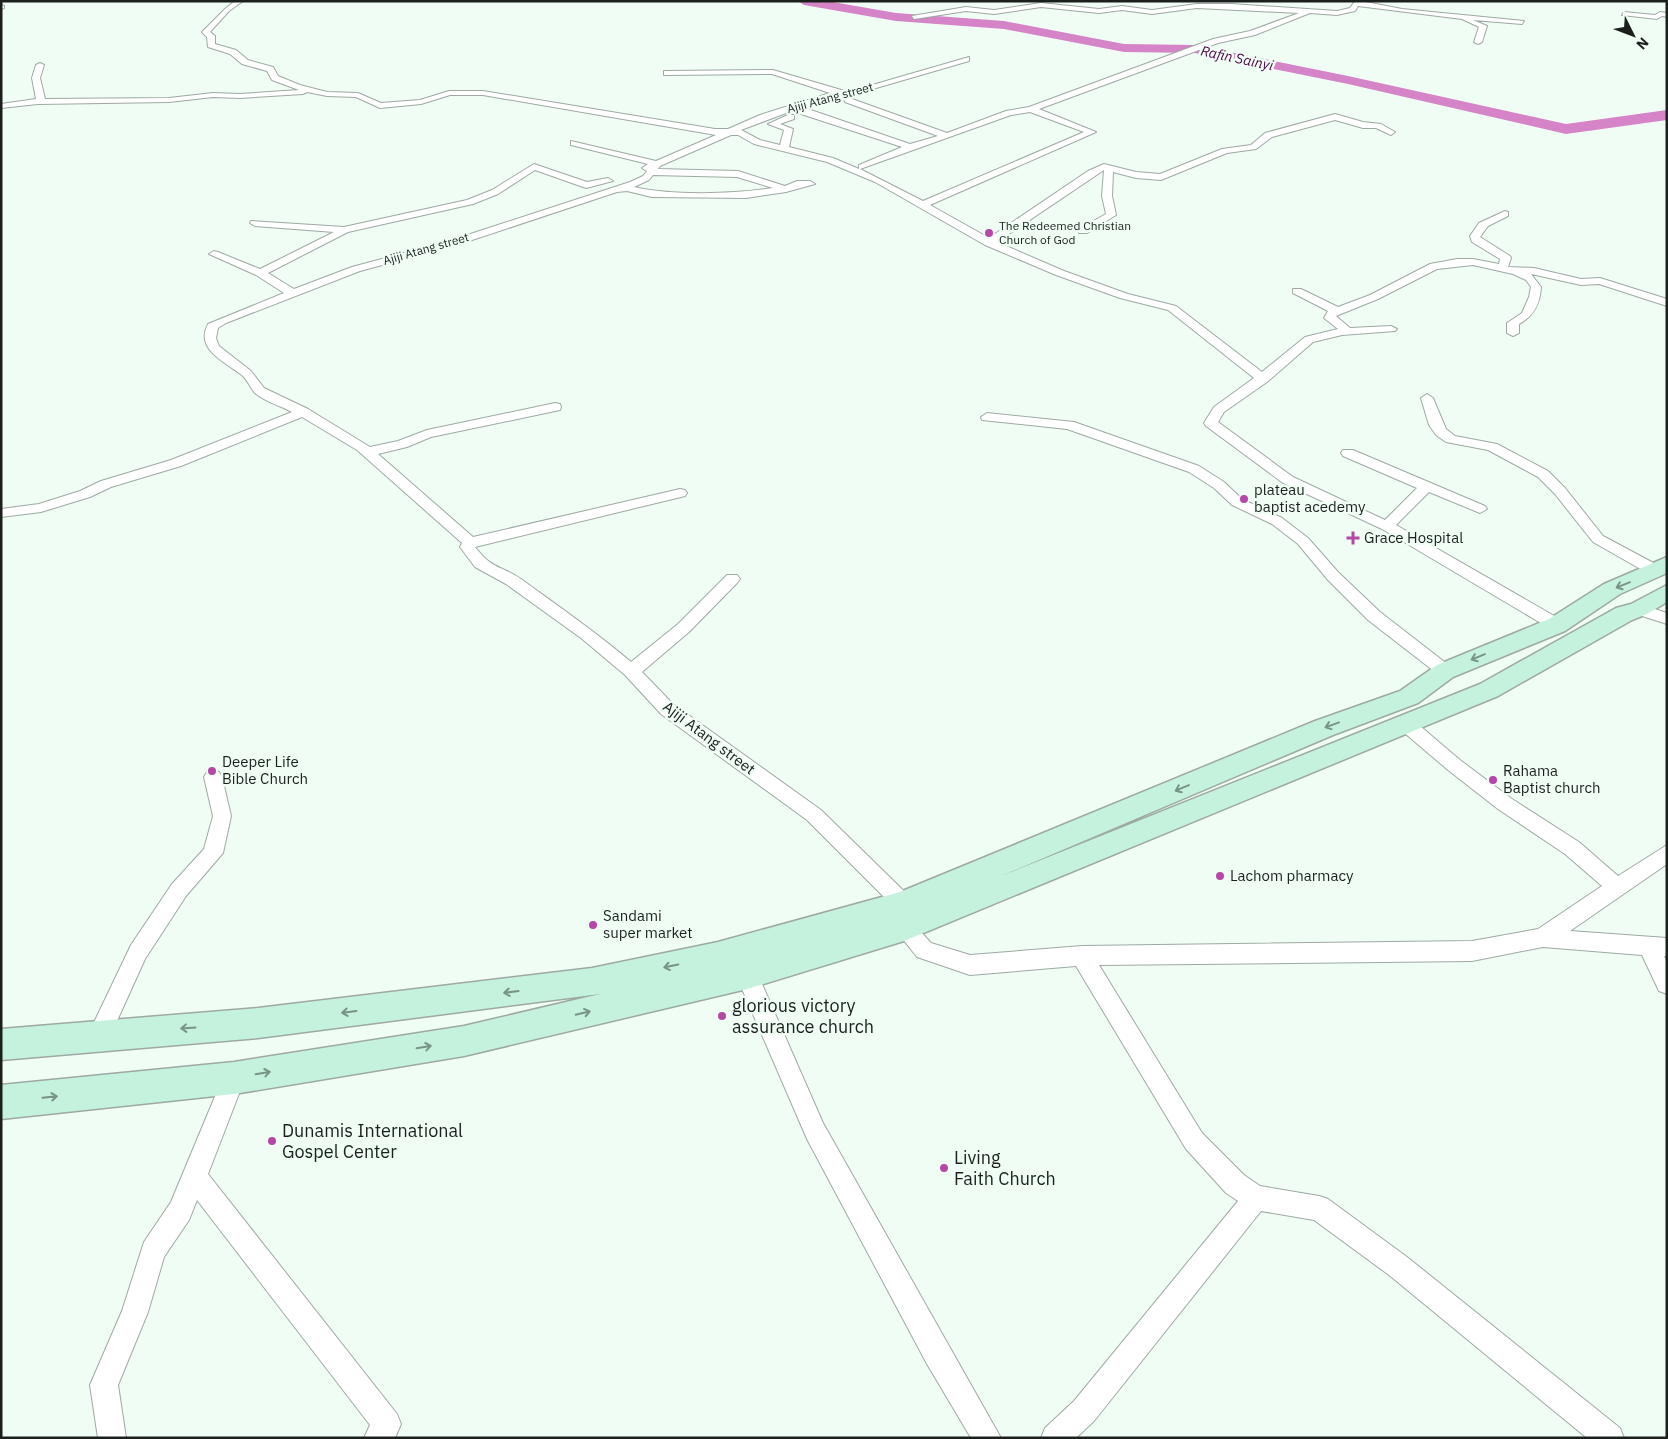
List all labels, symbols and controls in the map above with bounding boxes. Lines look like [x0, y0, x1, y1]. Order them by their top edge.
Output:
north arrow [1608, 10, 1658, 60]
text: N [1633, 34, 1653, 53]
water label: Rafin Sainyi [1199, 42, 1275, 75]
street label: Ajiji Atang street [785, 79, 875, 116]
place label: The Redeemed Christian Church of God [999, 218, 1131, 247]
marker: The Redeemed Christian Church of God [983, 227, 995, 239]
street label: Ajiji Atang street [381, 229, 470, 268]
place label: plateau baptist acedemy [1254, 480, 1366, 516]
marker: plateau baptist acedemy [1238, 493, 1250, 505]
place label: Grace Hospital [1364, 528, 1463, 547]
marker: Grace Hospital [1346, 531, 1360, 545]
one-way arrow [1616, 580, 1631, 590]
one-way arrow [1471, 653, 1486, 662]
street label: Ajiji Atang street [659, 697, 759, 778]
one-way arrow [1325, 721, 1340, 730]
place label: Deeper Life Bible Church [222, 752, 308, 788]
place label: Rahama Baptist church [1503, 761, 1601, 797]
marker: Deeper Life Bible Church [206, 765, 218, 777]
marker: Rahama Baptist church [1487, 774, 1499, 786]
one-way arrow [1175, 783, 1190, 793]
place label: Lachom pharmacy [1230, 866, 1354, 885]
marker: Lachom pharmacy [1214, 870, 1226, 882]
place label: Sandami super market [603, 906, 693, 942]
marker: Sandami super market [587, 919, 599, 931]
one-way arrow [663, 962, 679, 971]
one-way arrow [503, 987, 519, 997]
place label: glorious victory assurance church [732, 994, 874, 1038]
one-way arrow [342, 1007, 358, 1017]
one-way arrow [574, 1008, 590, 1017]
marker: glorious victory assurance church [716, 1010, 728, 1022]
one-way arrow [180, 1023, 196, 1033]
one-way arrow [415, 1042, 431, 1052]
one-way arrow [255, 1068, 271, 1078]
one-way arrow [41, 1092, 57, 1102]
place label: Dunamis International Gospel Center [282, 1119, 463, 1163]
marker: Dunamis International Gospel Center [266, 1135, 278, 1147]
place label: Living Faith Church [954, 1146, 1056, 1190]
marker: Living Faith Church [938, 1162, 950, 1174]

